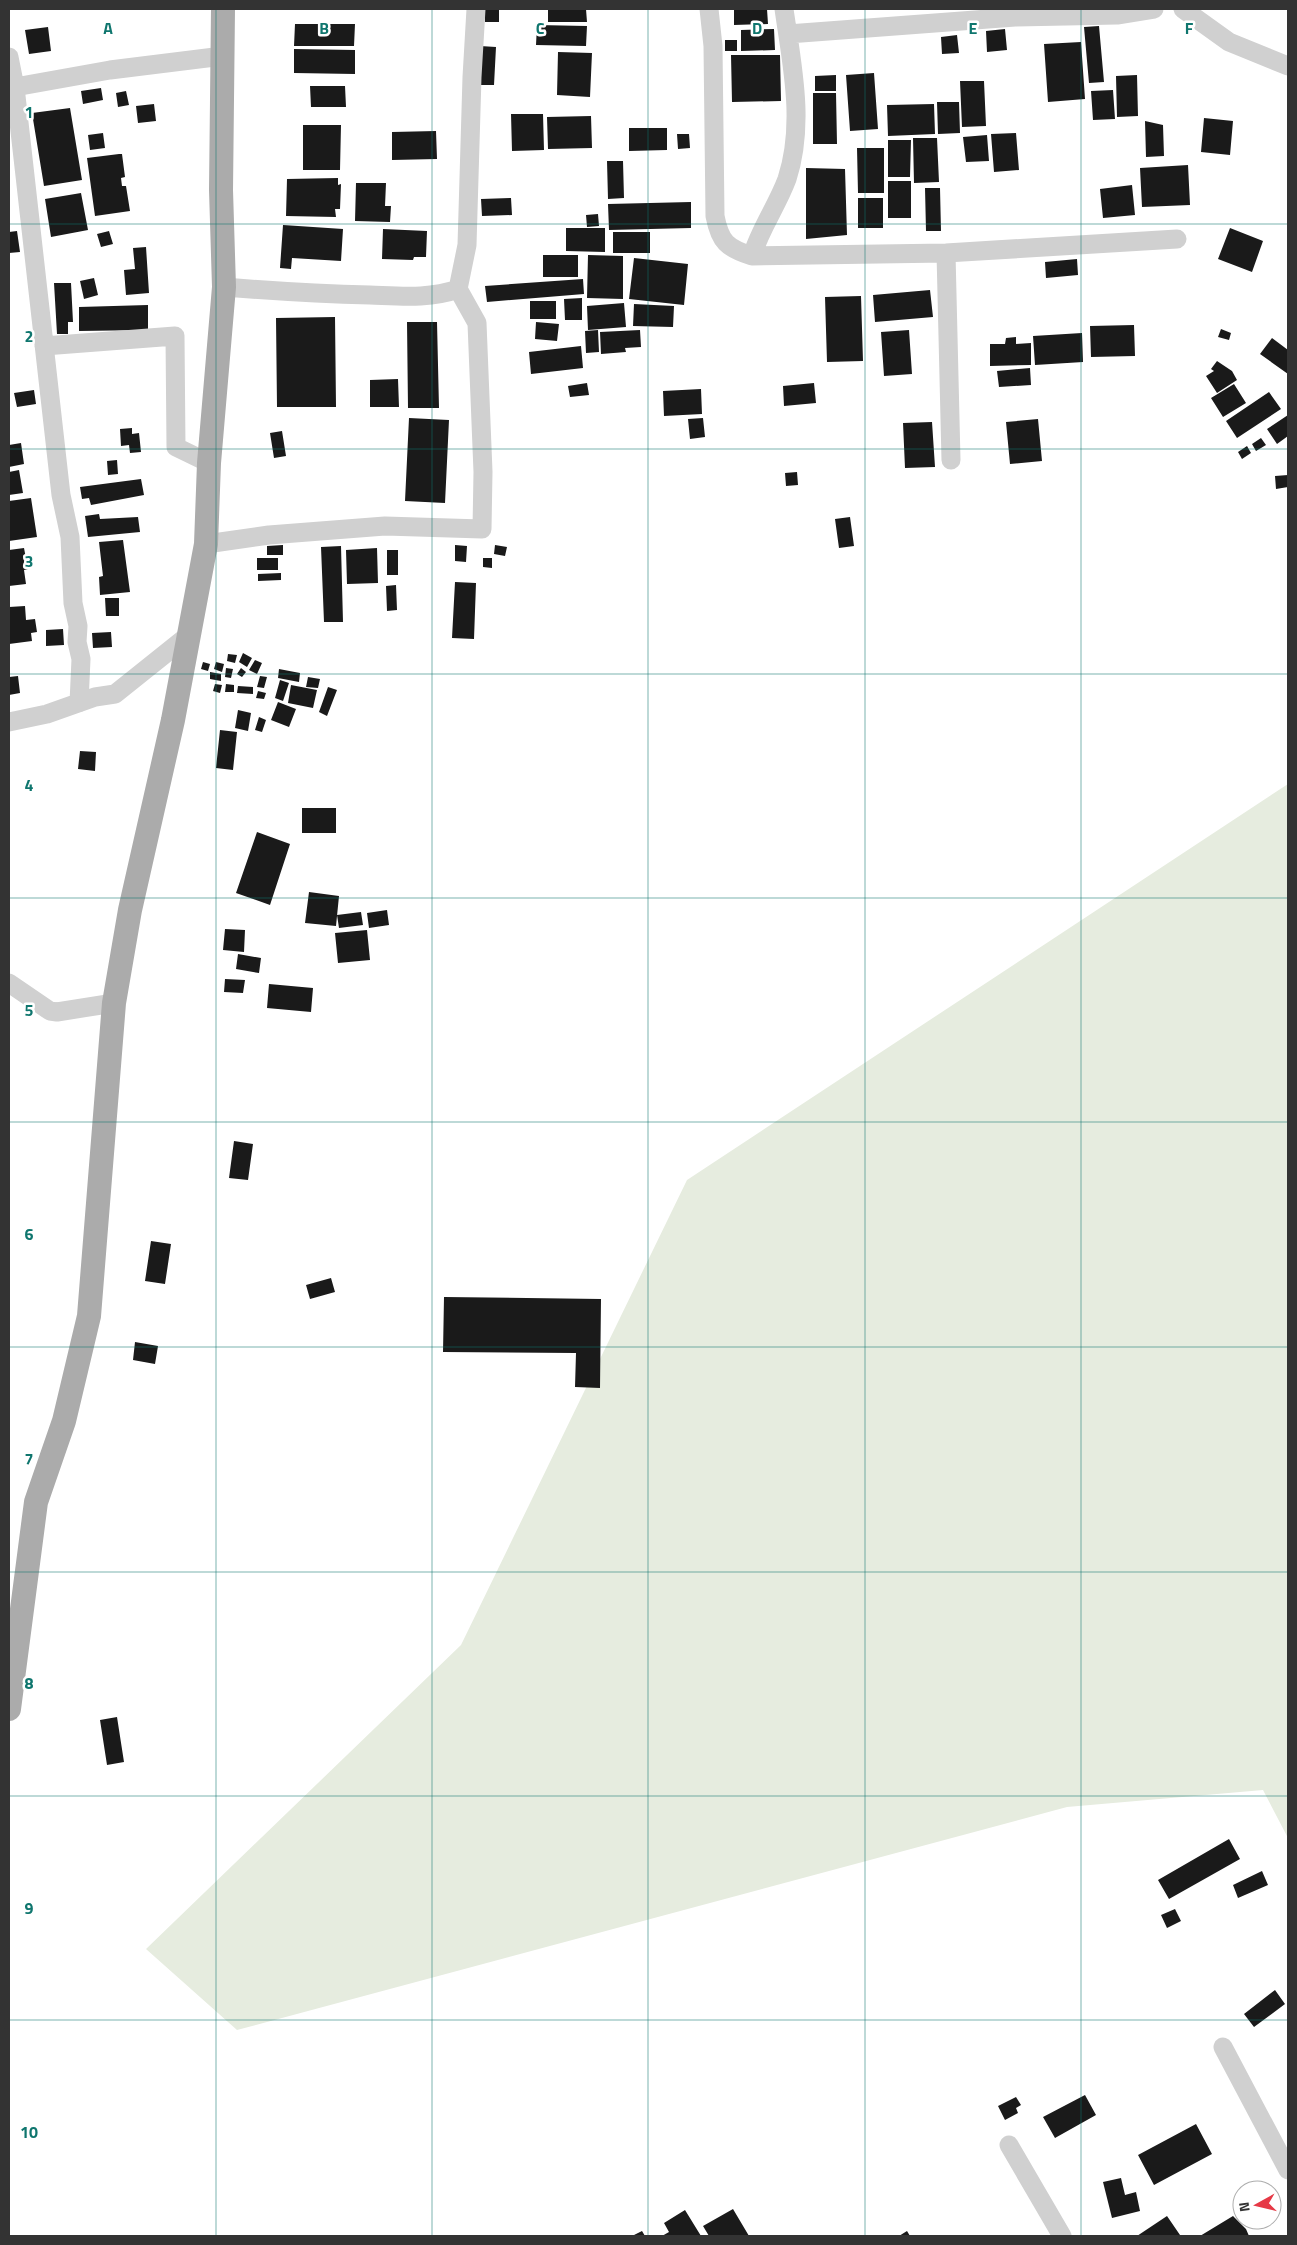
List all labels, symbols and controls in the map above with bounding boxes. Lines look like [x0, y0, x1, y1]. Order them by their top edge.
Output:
text: A [103, 16, 113, 40]
text: B [319, 16, 329, 40]
text: C [536, 16, 545, 40]
text: D [752, 16, 762, 40]
text: E [969, 16, 978, 40]
text: F [1185, 16, 1194, 40]
text: 1 [25, 100, 33, 124]
text: 2 [25, 324, 33, 348]
text: 3 [25, 549, 33, 573]
text: 4 [25, 773, 34, 797]
text: 5 [25, 998, 34, 1022]
text: 6 [25, 1222, 34, 1246]
text: 7 [25, 1447, 33, 1471]
text: 8 [25, 1671, 34, 1695]
text: 9 [25, 1896, 34, 1920]
text: 10 [20, 2120, 38, 2144]
north arrow [1232, 2180, 1282, 2230]
text: N [1233, 2201, 1255, 2213]

